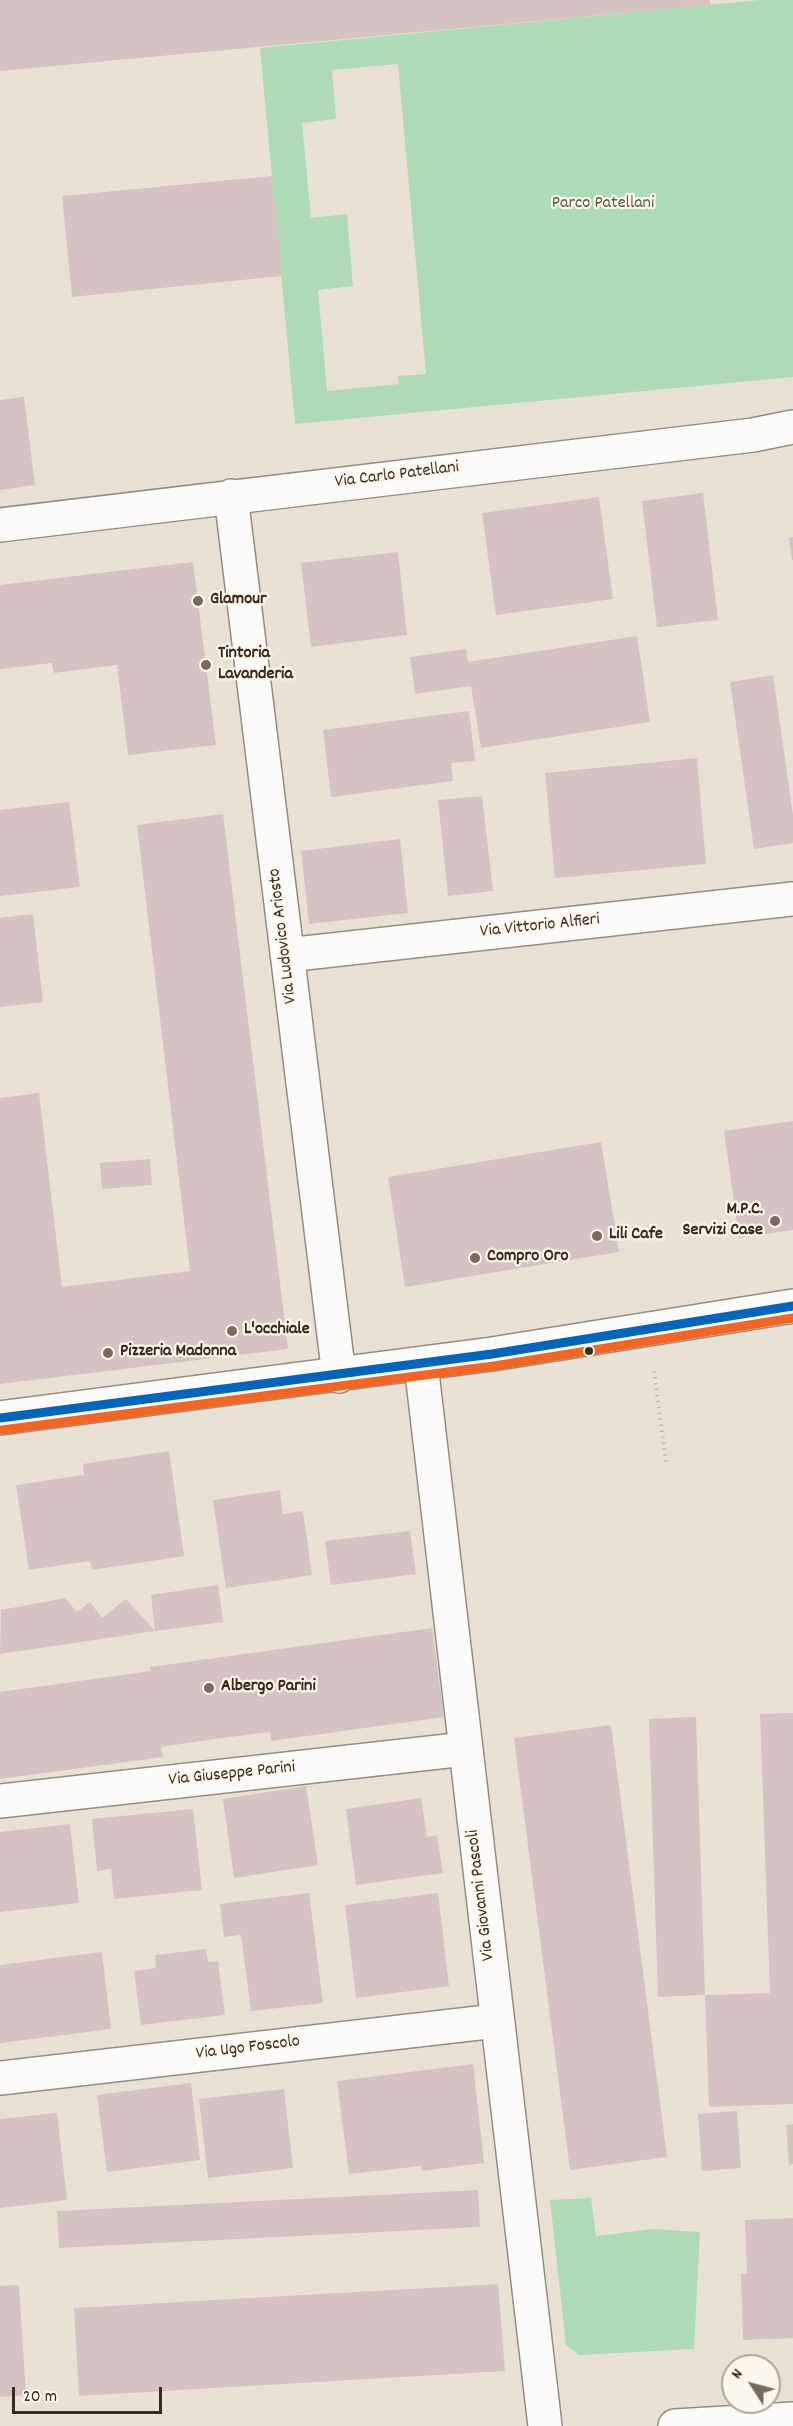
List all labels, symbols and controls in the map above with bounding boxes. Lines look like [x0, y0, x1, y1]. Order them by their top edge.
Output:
park label: Parco Patellani [552, 194, 654, 216]
street label: Via Carlo Patellani [334, 458, 460, 494]
place label: Glamour [210, 590, 267, 612]
marker: Glamour [191, 594, 205, 608]
place label: Tintoria Lavanderia [218, 644, 293, 686]
marker: Tintoria Lavanderia [199, 658, 213, 672]
street label: Via Ludovico Ariosto [265, 867, 303, 1005]
street label: Via Vittorio Alfieri [479, 910, 601, 944]
place label: M.P.C. Servizi Case [683, 1200, 763, 1242]
marker: M.P.C. Servizi Case [768, 1214, 782, 1228]
place label: Lili Cafe [609, 1225, 663, 1247]
marker: Lili Cafe [590, 1229, 604, 1243]
place label: Compro Oro [487, 1247, 568, 1269]
marker: Compro Oro [468, 1251, 482, 1265]
place label: L'occhiale [244, 1320, 310, 1342]
marker: L'occhiale [225, 1324, 239, 1338]
place label: Pizzeria Madonna [120, 1342, 236, 1364]
unlabelled marker [583, 1345, 595, 1357]
marker: Pizzeria Madonna [101, 1346, 115, 1360]
place label: Albergo Parini [221, 1677, 316, 1699]
marker: Albergo Parini [202, 1681, 216, 1695]
street label: Via Giuseppe Parini [168, 1758, 296, 1792]
street label: Via Giovanni Pascoli [463, 1828, 501, 1962]
street label: Via Ugo Foscolo [195, 2032, 301, 2066]
north arrow [721, 2354, 781, 2414]
text: N [726, 2364, 749, 2384]
scale bar [15, 2375, 165, 2413]
text: 20 m [23, 2385, 57, 2410]

